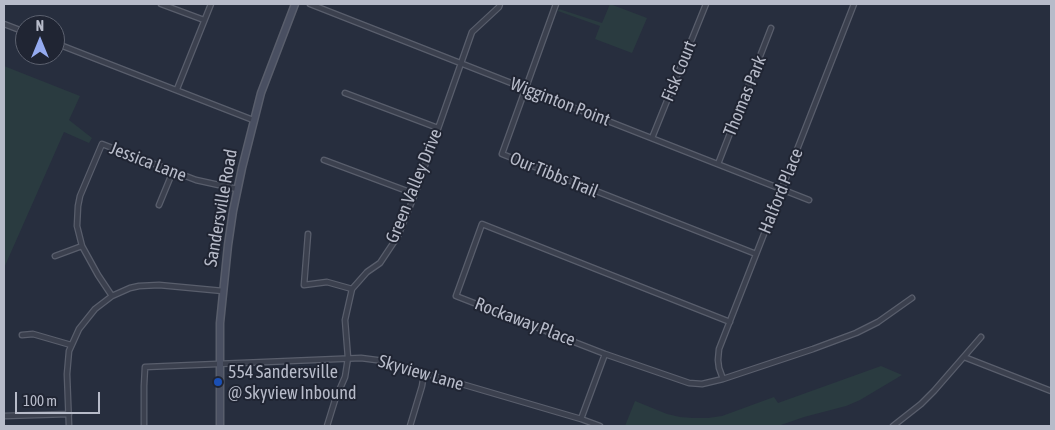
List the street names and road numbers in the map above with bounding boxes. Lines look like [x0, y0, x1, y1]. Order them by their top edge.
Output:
street label: Fisk Court [657, 37, 701, 105]
street label: Thomas Park [719, 53, 771, 139]
street label: Wigginton Point [507, 73, 613, 131]
street label: Green Valley Drive [381, 126, 447, 246]
street label: Jessica Lane [107, 137, 189, 187]
street label: Halford Place [754, 145, 808, 237]
street label: Our Tibbs Trail [507, 147, 601, 203]
street label: Sandersville Road [200, 148, 242, 268]
street label: Rockaway Place [472, 293, 578, 351]
street label: Skyview Lane [376, 351, 466, 395]

